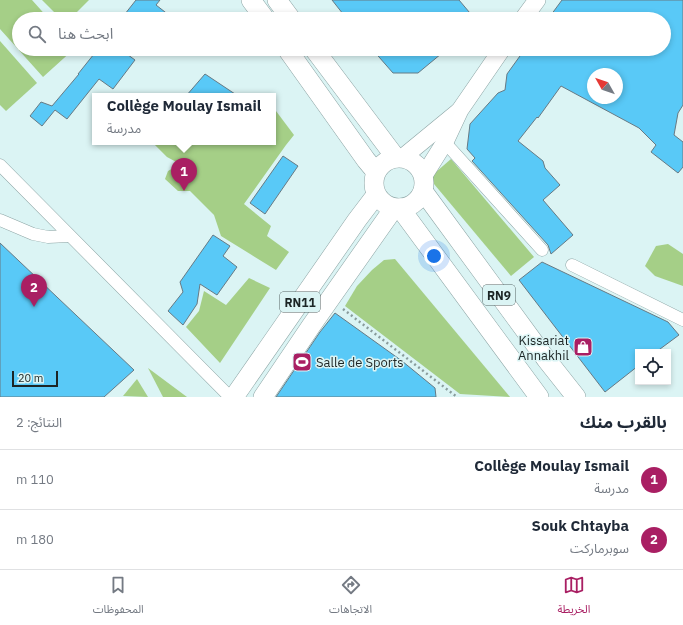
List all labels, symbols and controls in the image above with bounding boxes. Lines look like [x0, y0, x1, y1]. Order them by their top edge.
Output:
search box [12, 12, 671, 56]
icon: search [26, 23, 48, 45]
text: ابحث هنا [58, 24, 113, 43]
north arrow [587, 68, 623, 104]
popup [92, 93, 276, 145]
text: Collège Moulay Ismail [107, 96, 261, 115]
text: مدرسة [107, 120, 141, 137]
pin: 1 [171, 158, 197, 191]
your location [424, 246, 444, 266]
pin: 2 [21, 274, 47, 307]
road number: RN9 [483, 285, 515, 305]
road number: RN11 [280, 292, 320, 312]
place label: Kissariat Annakhil [518, 332, 569, 364]
shop icon: Kissariat Annakhil [572, 336, 594, 358]
map controls [635, 349, 671, 385]
button: locate [635, 349, 671, 385]
sports icon: Salle de Sports [291, 351, 313, 373]
place label: Salle de Sports [316, 354, 404, 371]
scale bar [12, 369, 58, 388]
text: 20 m [18, 371, 43, 385]
text: بالقرب منك [580, 411, 667, 433]
text: النتائج: 2 [16, 414, 62, 431]
text: Collège Moulay Ismail [474, 456, 629, 475]
text: 110 m [16, 471, 54, 488]
text: 1 [650, 471, 658, 488]
text: مدرسة [594, 480, 629, 497]
text: Souk Chtayba [532, 516, 629, 535]
text: 180 m [16, 531, 54, 548]
text: 2 [650, 531, 658, 548]
text: سوبرماركت [570, 540, 629, 557]
tab: المحفوظات [93, 574, 144, 621]
tab: الاتجاهات [329, 574, 372, 621]
tab: الخريطة [557, 574, 590, 621]

